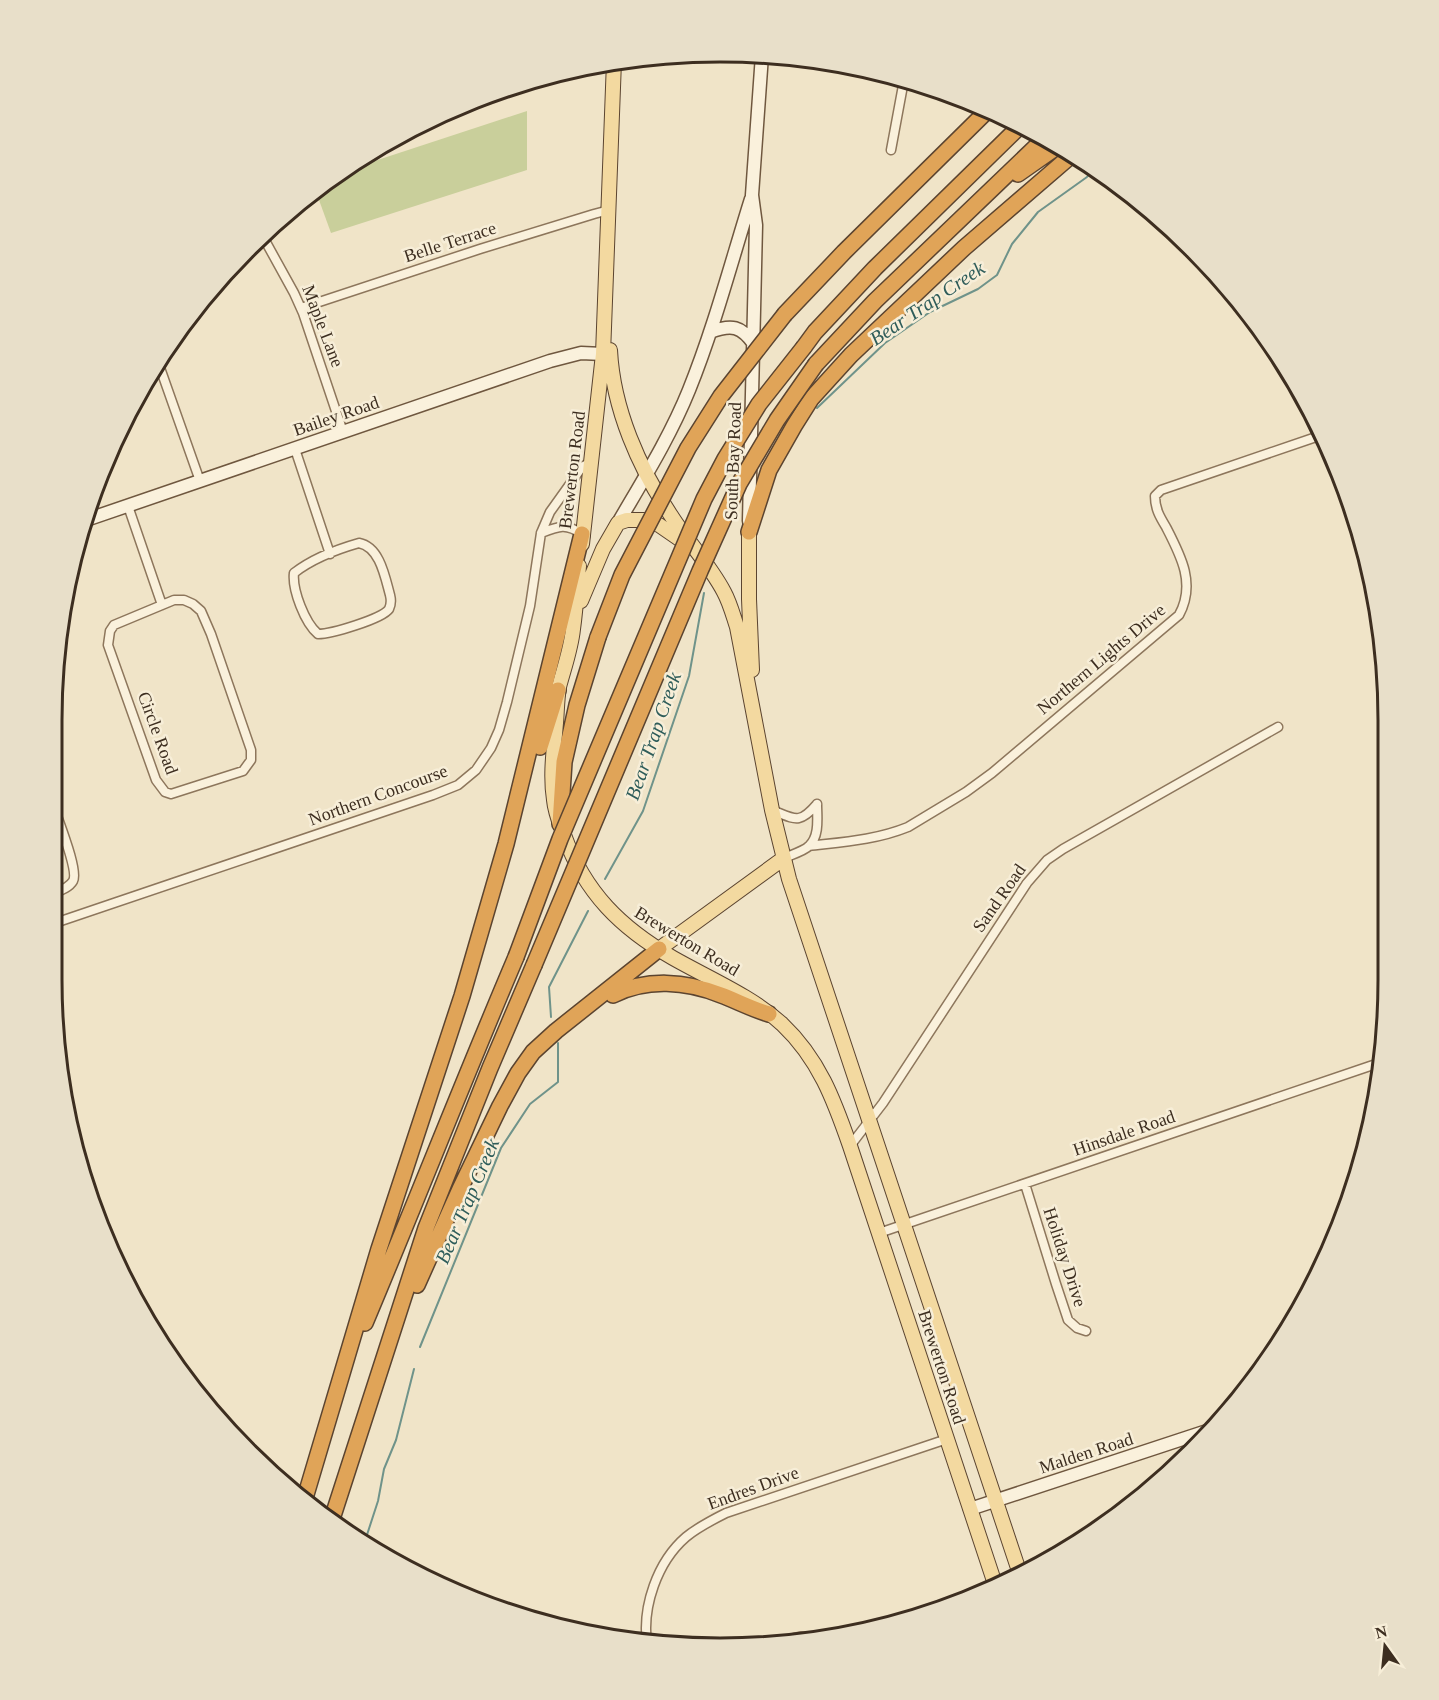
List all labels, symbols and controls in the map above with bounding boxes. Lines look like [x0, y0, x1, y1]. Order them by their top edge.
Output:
street label: Belle Terrace [401, 218, 499, 266]
water label: Bear Trap Creek [865, 256, 990, 350]
street label: Maple Lane [298, 282, 348, 370]
street label: Bailey Road [290, 392, 382, 440]
street label: South Bay Road [721, 402, 745, 520]
street label: Brewerton Road [555, 410, 589, 530]
street label: Northern Lights Drive [1033, 600, 1169, 718]
water label: Bear Trap Creek [621, 668, 686, 803]
street label: Circle Road [134, 689, 182, 777]
street label: Northern Concourse [306, 761, 450, 829]
street label: Sand Road [968, 860, 1030, 936]
street label: Brewerton Road [631, 902, 743, 980]
street label: Hinsdale Road [1070, 1106, 1178, 1160]
water label: Bear Trap Creek [431, 1134, 505, 1267]
street label: Holiday Drive [1040, 1205, 1090, 1309]
street label: Brewerton Road [914, 1308, 970, 1426]
street label: Malden Road [1037, 1428, 1135, 1478]
street label: Endres Drive [705, 1462, 801, 1514]
north arrow [1355, 1616, 1415, 1676]
text: N [1373, 1622, 1389, 1642]

